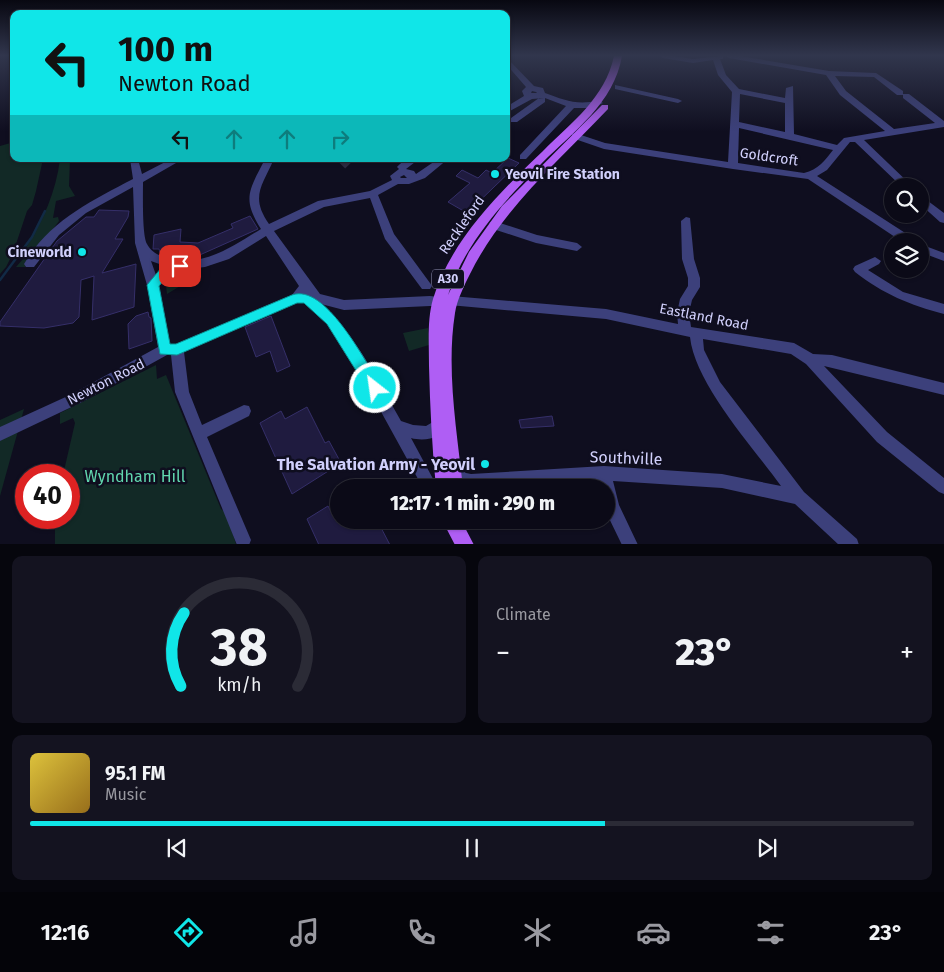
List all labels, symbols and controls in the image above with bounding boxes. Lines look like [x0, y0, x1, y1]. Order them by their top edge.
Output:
text: 100 m [118, 28, 213, 70]
icon: left [35, 30, 100, 95]
text: Newton Road [118, 70, 251, 97]
icon: left [167, 125, 195, 153]
icon: ahead [220, 125, 248, 153]
icon: ahead [273, 125, 301, 153]
icon: right [326, 125, 354, 153]
street label: Goldcroft [739, 144, 800, 170]
place label: Yeovil Fire Station [504, 166, 620, 183]
marker: Yeovil Fire Station [489, 168, 501, 180]
map controls [884, 178, 929, 278]
button: search [884, 178, 929, 223]
street label: Reckleford [436, 192, 488, 258]
button: layers [884, 233, 929, 278]
place label: Cineworld [7, 244, 72, 261]
pin [159, 245, 201, 287]
marker: Cineworld [76, 246, 88, 258]
icon: arrive [166, 252, 194, 280]
road number: A30 [432, 270, 464, 288]
street label: Eastland Road [658, 300, 750, 334]
street label: Newton Road [65, 355, 147, 409]
position arrow [348, 361, 400, 413]
street label: Southville [589, 447, 663, 469]
place label: The Salvation Army - Yeovil [277, 455, 475, 474]
marker: The Salvation Army - Yeovil [479, 458, 491, 470]
speed limit sign: 40 [15, 464, 80, 529]
park label: Wyndham Hill [85, 467, 186, 486]
text: 12:17 · 1 min · 290 m [390, 492, 555, 515]
text: Climate [496, 605, 551, 624]
text: 38 [209, 616, 268, 679]
text: 23° [675, 629, 735, 675]
text: − [496, 636, 510, 669]
text: + [900, 636, 914, 669]
text: km/h [217, 674, 261, 696]
text: 95.1 FM [105, 762, 166, 785]
text: Music [105, 785, 146, 804]
icon: previous [163, 834, 191, 862]
icon: pause [458, 834, 486, 862]
icon: next [753, 834, 781, 862]
icon: directions [171, 915, 206, 950]
icon: music [287, 915, 322, 950]
icon: phone [404, 915, 439, 950]
icon: climate [520, 915, 555, 950]
icon: car [636, 915, 671, 950]
icon: filters [753, 915, 788, 950]
text: 12:16 [41, 919, 89, 946]
text: 23° [869, 919, 903, 946]

